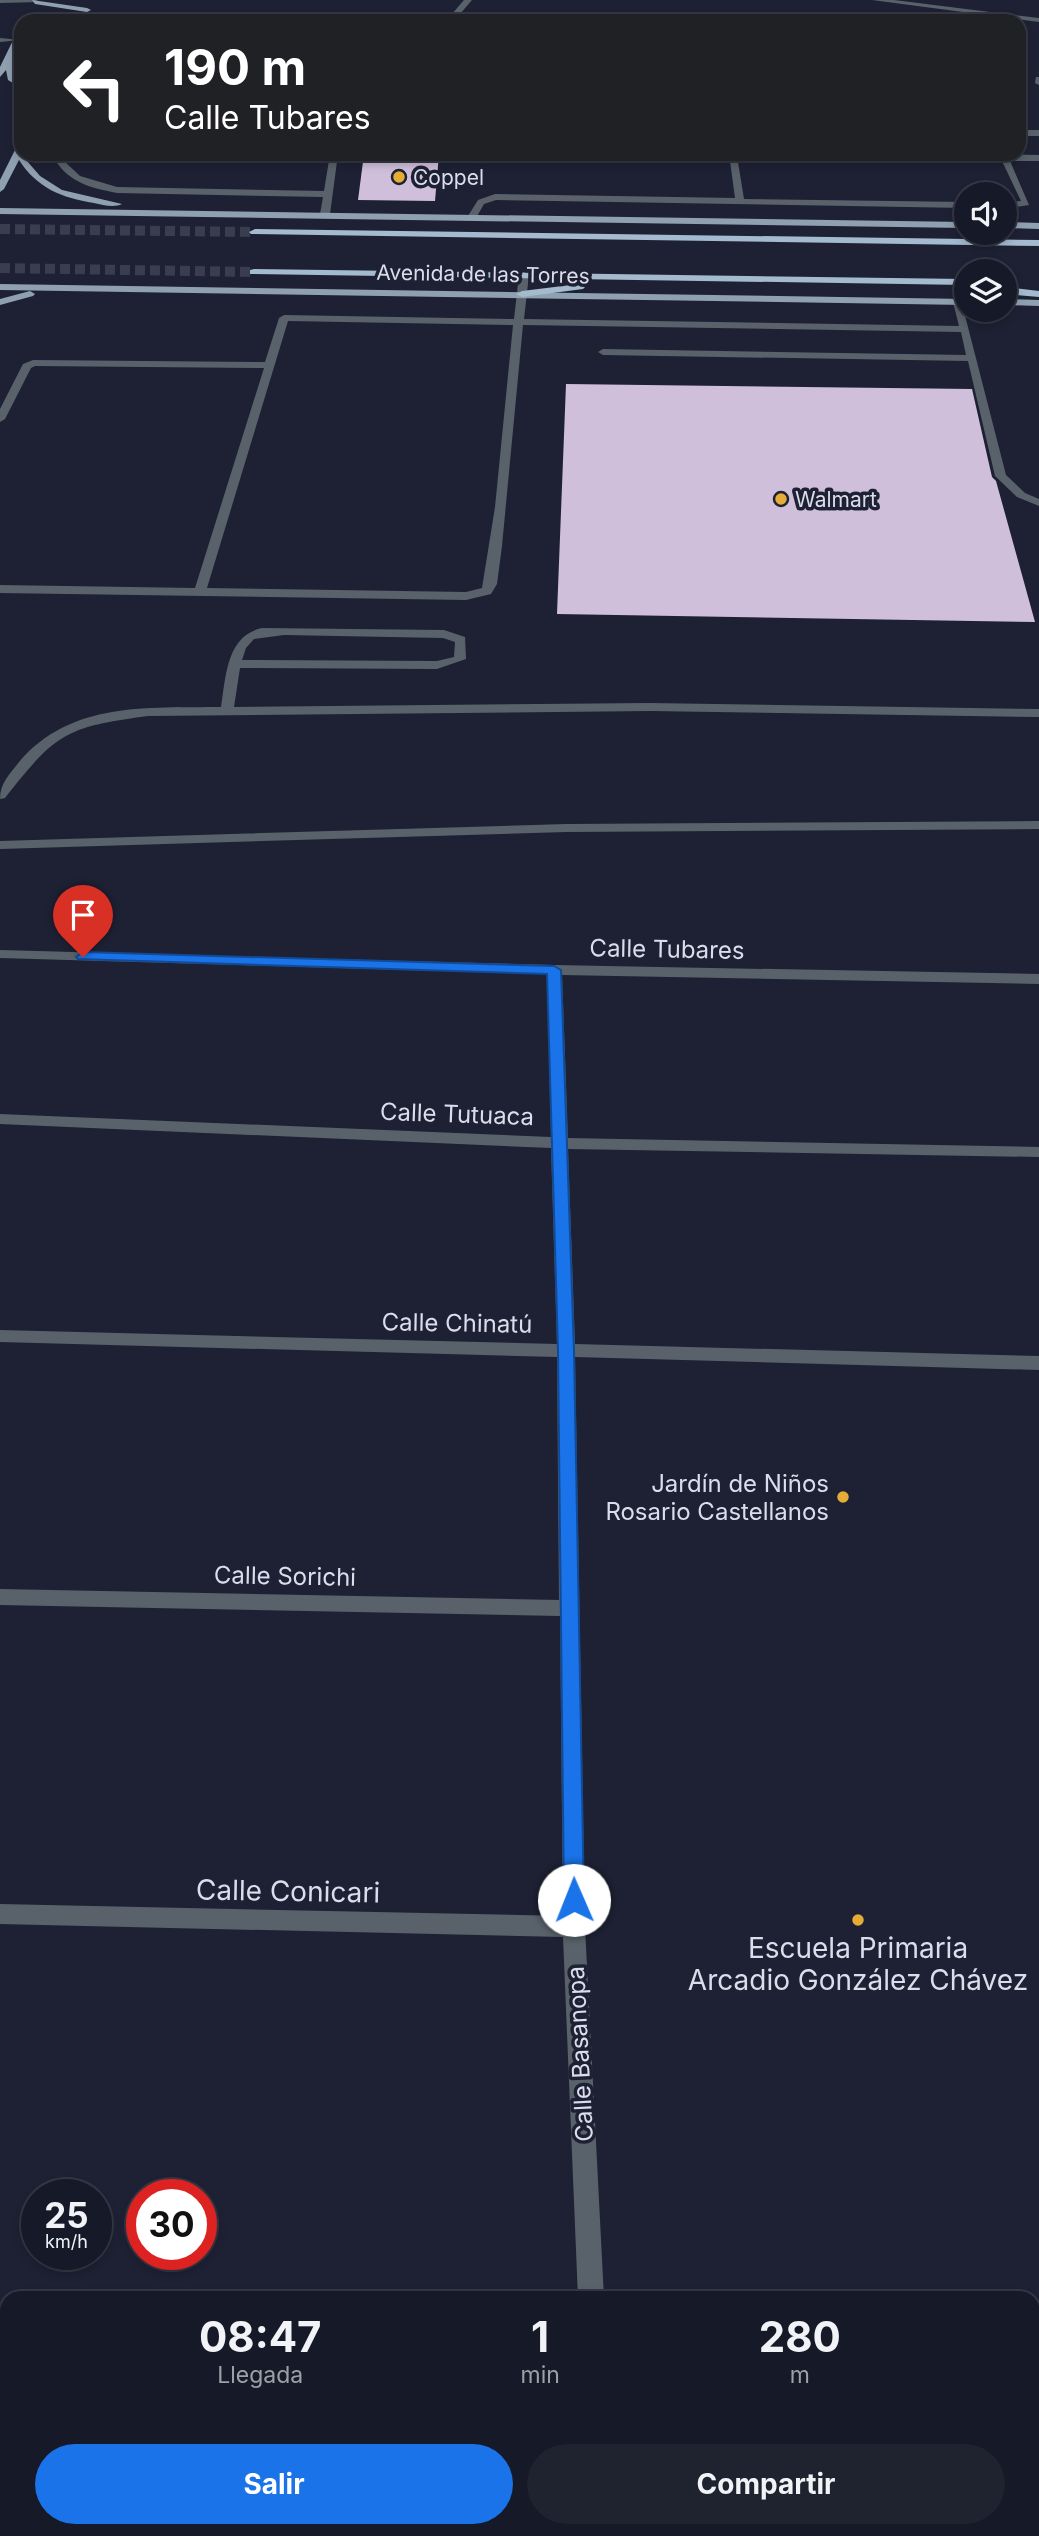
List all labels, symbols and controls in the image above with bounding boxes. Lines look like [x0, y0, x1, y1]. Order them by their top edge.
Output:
text: 190 m [164, 38, 306, 97]
icon: left [49, 42, 140, 133]
text: Calle Tubares [164, 98, 371, 137]
place label: Coppel [413, 165, 484, 190]
marker: Coppel [391, 169, 407, 185]
map controls [954, 182, 1017, 322]
button: sound [954, 182, 1017, 245]
button: layers [954, 259, 1017, 322]
street label: Avenida de las Torres [376, 260, 590, 288]
place label: Walmart [795, 487, 877, 512]
marker: Walmart [773, 491, 789, 507]
pin [53, 885, 113, 957]
icon: arrive [64, 896, 102, 934]
street label: Calle Tubares [589, 933, 745, 965]
street label: Calle Tutuaca [379, 1097, 535, 1131]
street label: Calle Chinatú [381, 1307, 533, 1339]
place label: Jardín de Niños Rosario Castellanos [605, 1469, 829, 1526]
marker: Jardín de Niños Rosario Castellanos [835, 1489, 851, 1505]
street label: Calle Sorichi [214, 1560, 356, 1592]
position arrow [537, 1863, 611, 1937]
street label: Calle Conicari [196, 1872, 380, 1910]
marker: Escuela Primaria Arcadio González Chávez [850, 1912, 866, 1928]
place label: Escuela Primaria Arcadio González Chávez [688, 1931, 1028, 1997]
street label: Calle Basanopa [561, 1966, 599, 2142]
speed limit sign: 30 [126, 2179, 217, 2270]
text: 25 [44, 2194, 89, 2236]
text: km/h [45, 2231, 88, 2252]
text: 08:47 [199, 2311, 322, 2362]
text: 1 [531, 2311, 549, 2362]
text: 280 [759, 2311, 841, 2362]
text: Llegada [217, 2361, 303, 2389]
text: min [521, 2361, 560, 2389]
text: m [790, 2361, 810, 2389]
button: Salir [35, 2444, 513, 2524]
button: Compartir [527, 2444, 1005, 2524]

